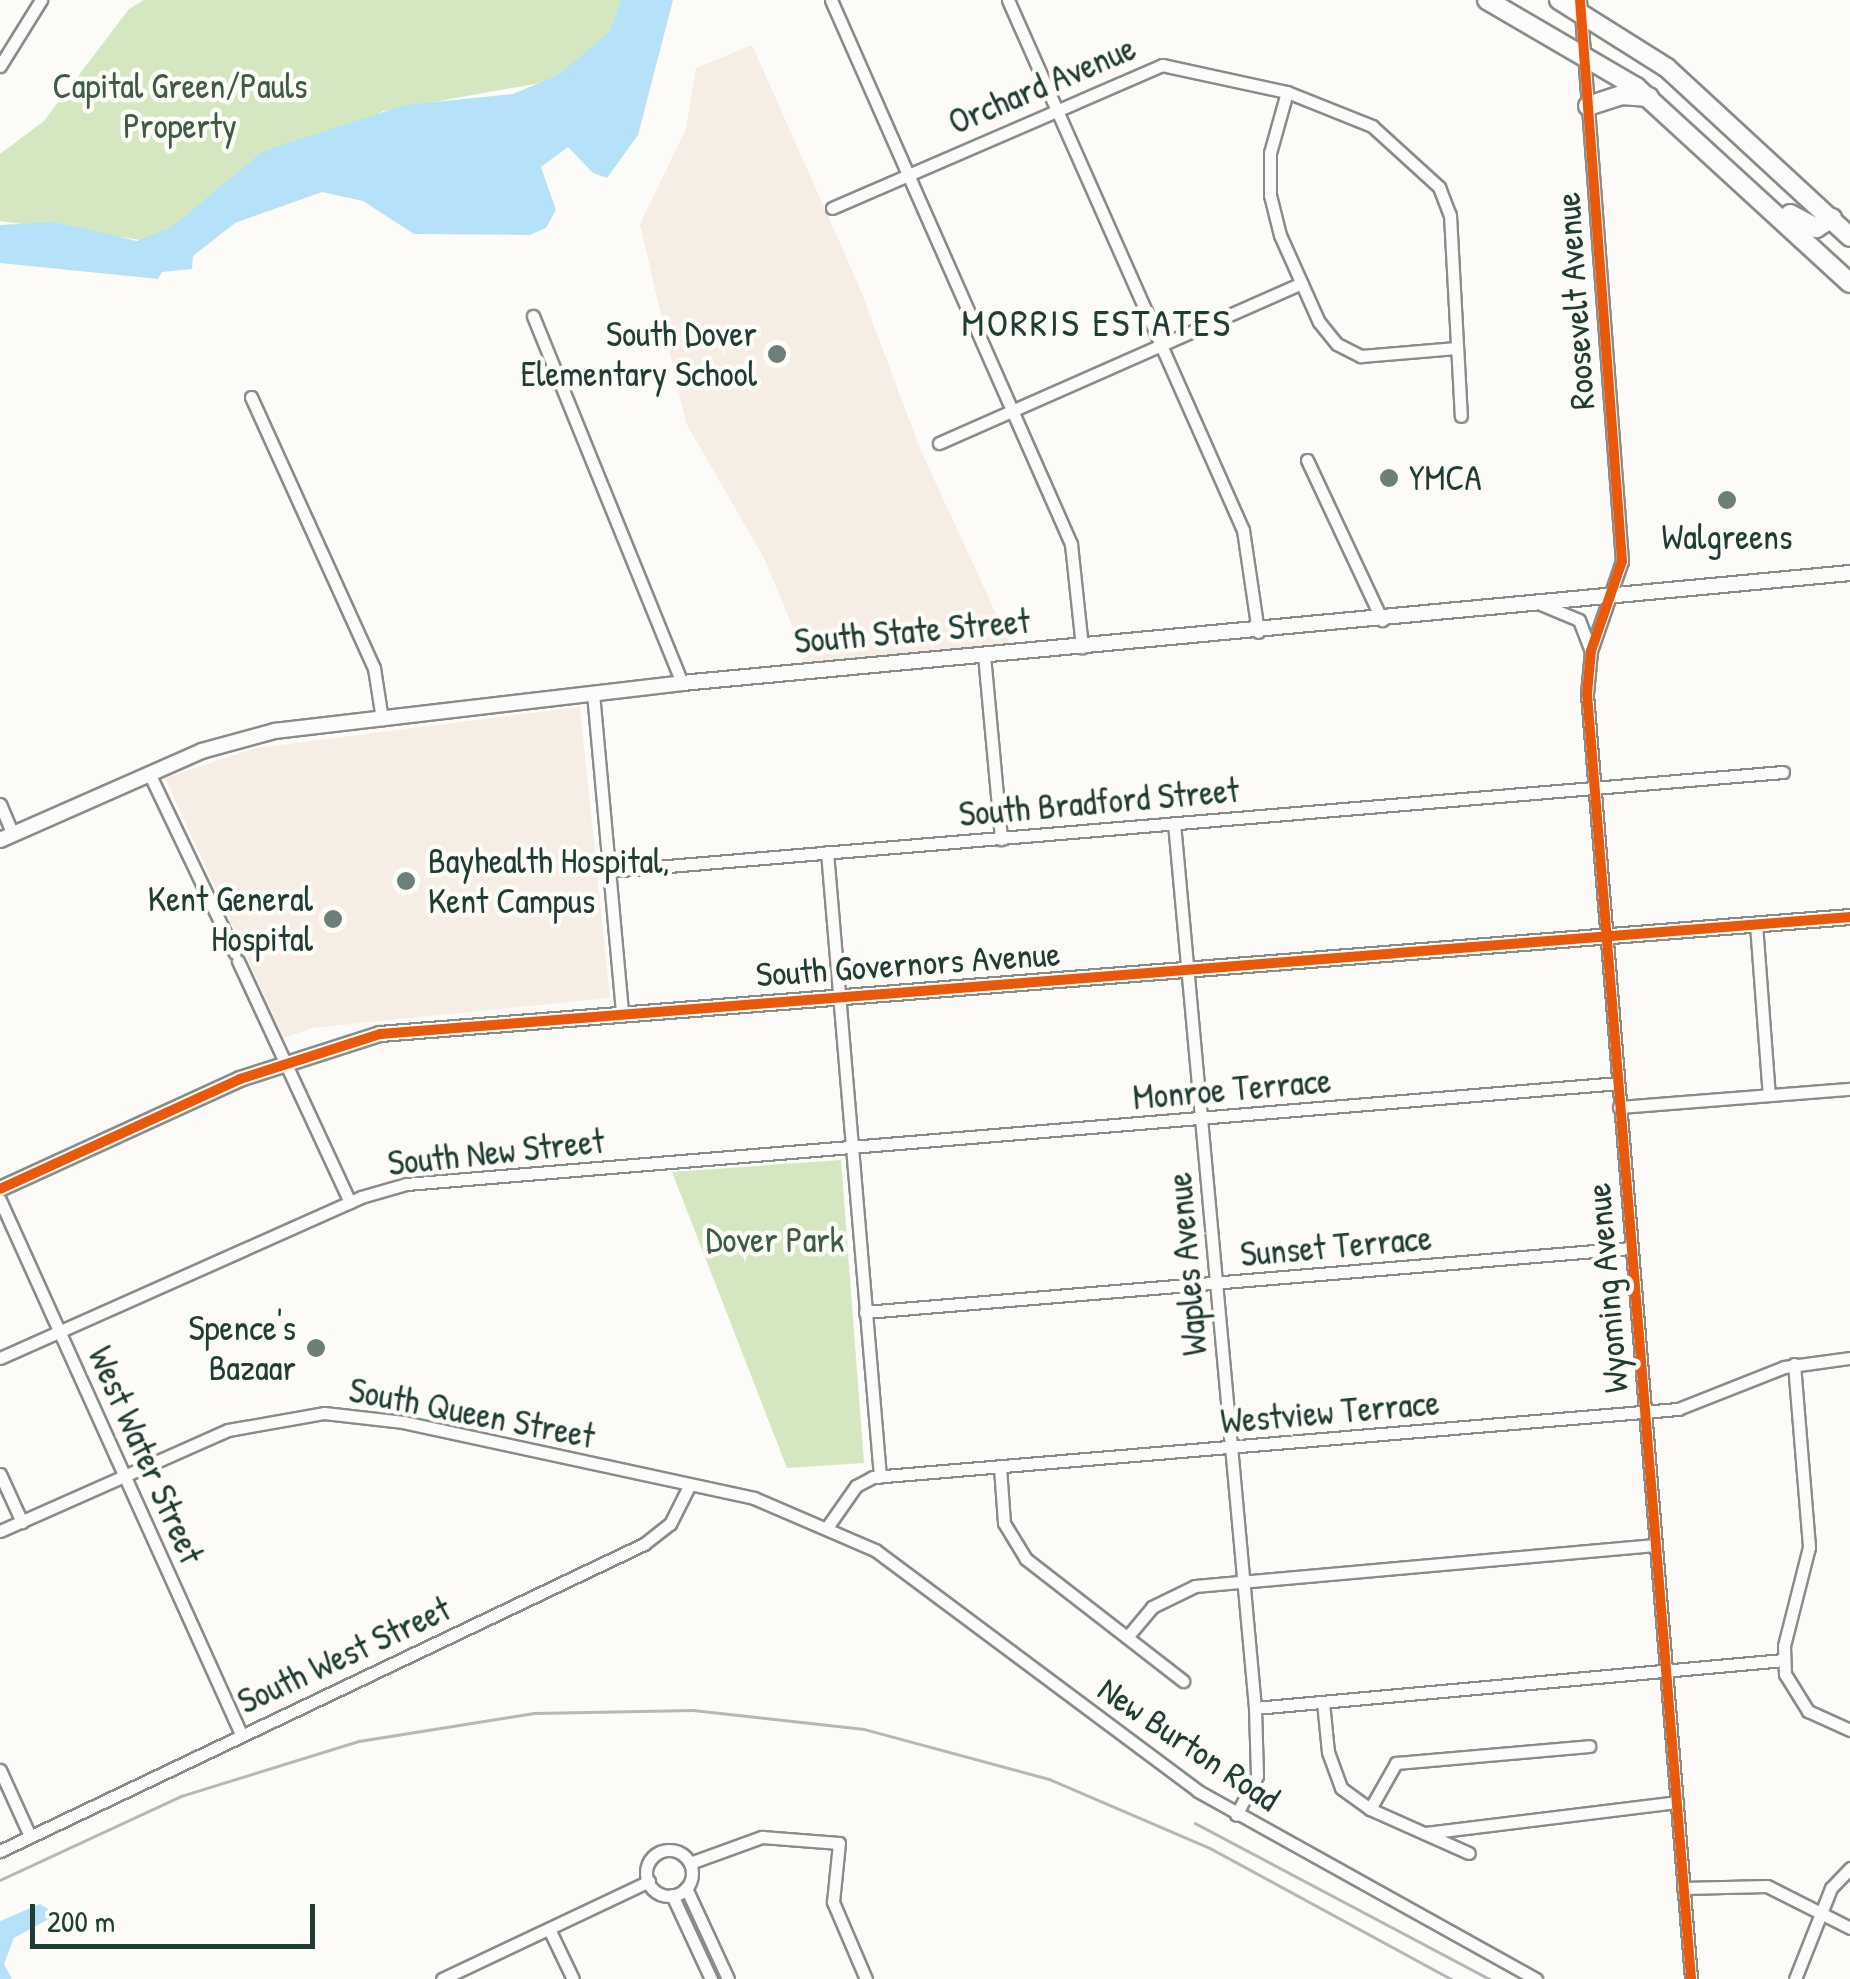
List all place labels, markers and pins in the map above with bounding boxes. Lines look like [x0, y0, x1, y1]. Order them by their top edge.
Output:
place label: South Dover Elementary School [521, 313, 757, 395]
marker: South Dover Elementary School [766, 343, 788, 365]
place label: YMCA [1409, 457, 1482, 499]
marker: YMCA [1378, 467, 1400, 489]
marker: Walgreens [1716, 489, 1738, 511]
place label: Walgreens [1662, 516, 1792, 558]
place label: Bayhealth Hospital, Kent Campus [428, 840, 670, 922]
marker: Bayhealth Hospital, Kent Campus [393, 868, 419, 894]
place label: Kent General Hospital [148, 878, 313, 960]
marker: Kent General Hospital [322, 908, 344, 930]
place label: Spence's Bazaar [188, 1307, 296, 1389]
marker: Spence's Bazaar [305, 1337, 327, 1359]

